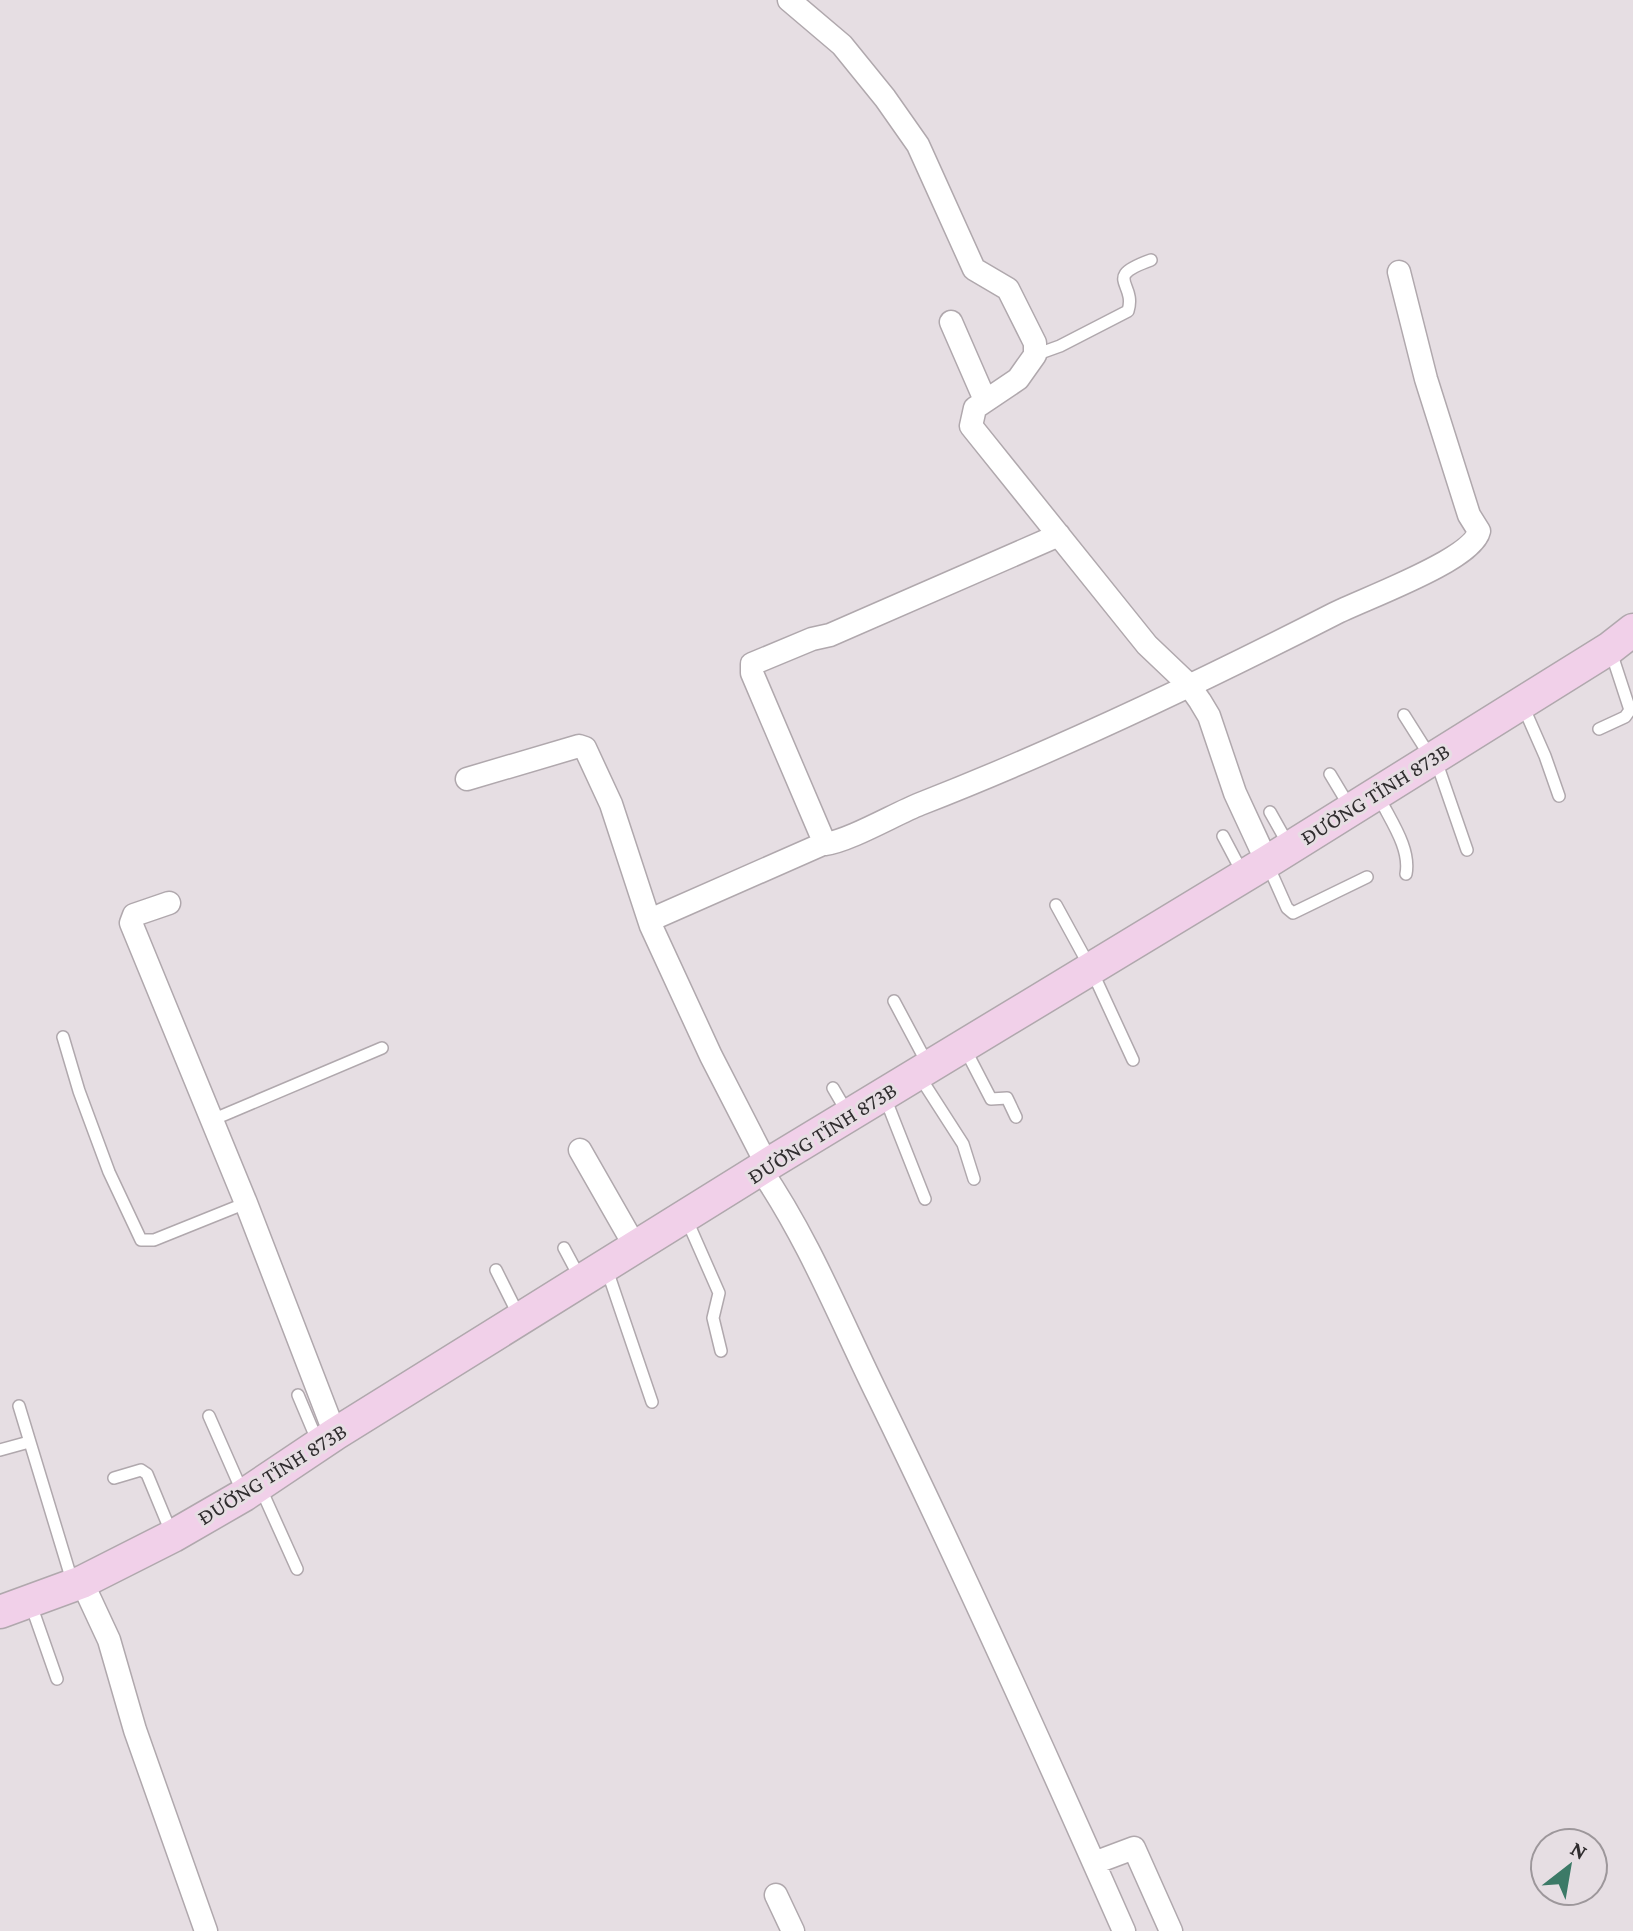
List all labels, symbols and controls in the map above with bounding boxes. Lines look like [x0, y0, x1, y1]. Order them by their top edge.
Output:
street label: ĐƯỜNG TỈNH 873B [1296, 738, 1454, 850]
street label: ĐƯỜNG TỈNH 873B [743, 1077, 901, 1189]
street label: ĐƯỜNG TỈNH 873B [193, 1418, 351, 1530]
north arrow [1529, 1827, 1609, 1907]
text: N [1566, 1836, 1592, 1865]

